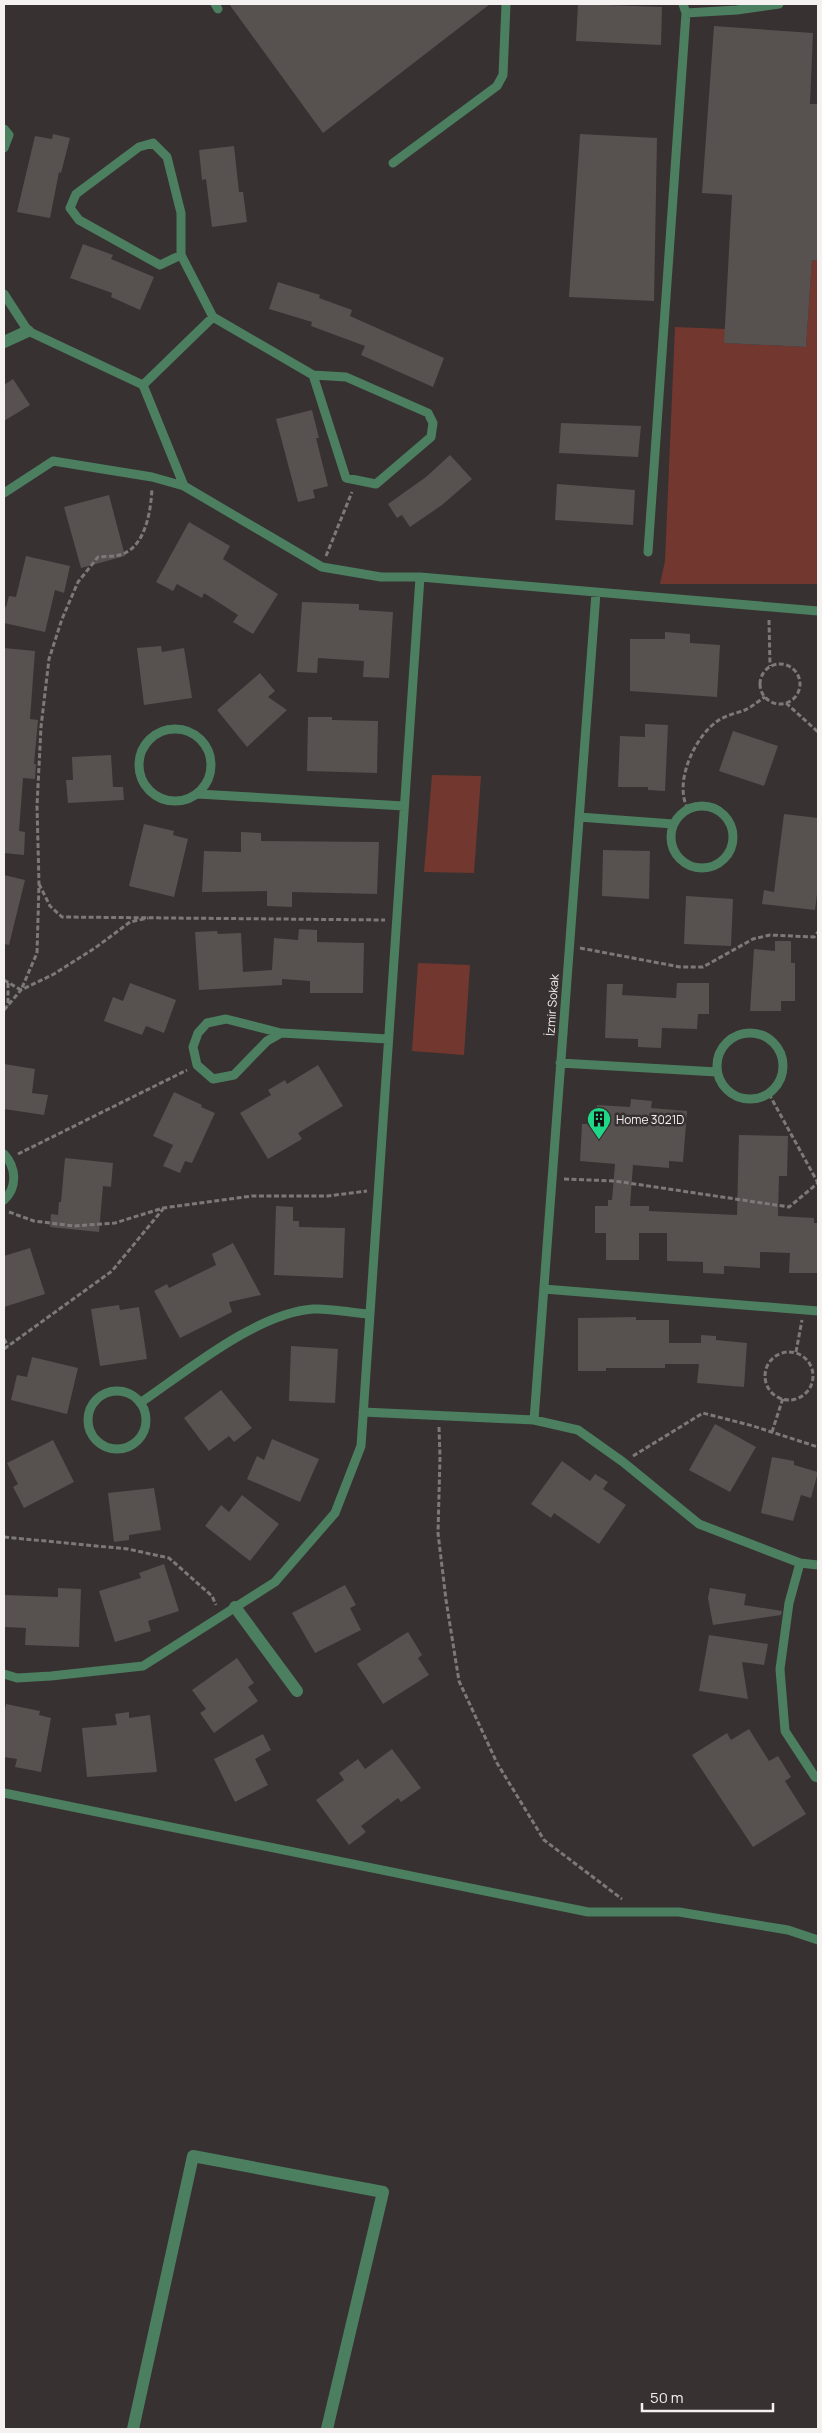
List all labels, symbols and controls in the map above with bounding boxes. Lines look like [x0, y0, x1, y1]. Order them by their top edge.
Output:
street label: İzmir Sokak [541, 972, 563, 1036]
building icon: Home 3021D [586, 1106, 612, 1140]
place label: Home 3021D [616, 1111, 684, 1128]
scale bar [642, 2380, 773, 2412]
text: 50 m [650, 2387, 684, 2408]

